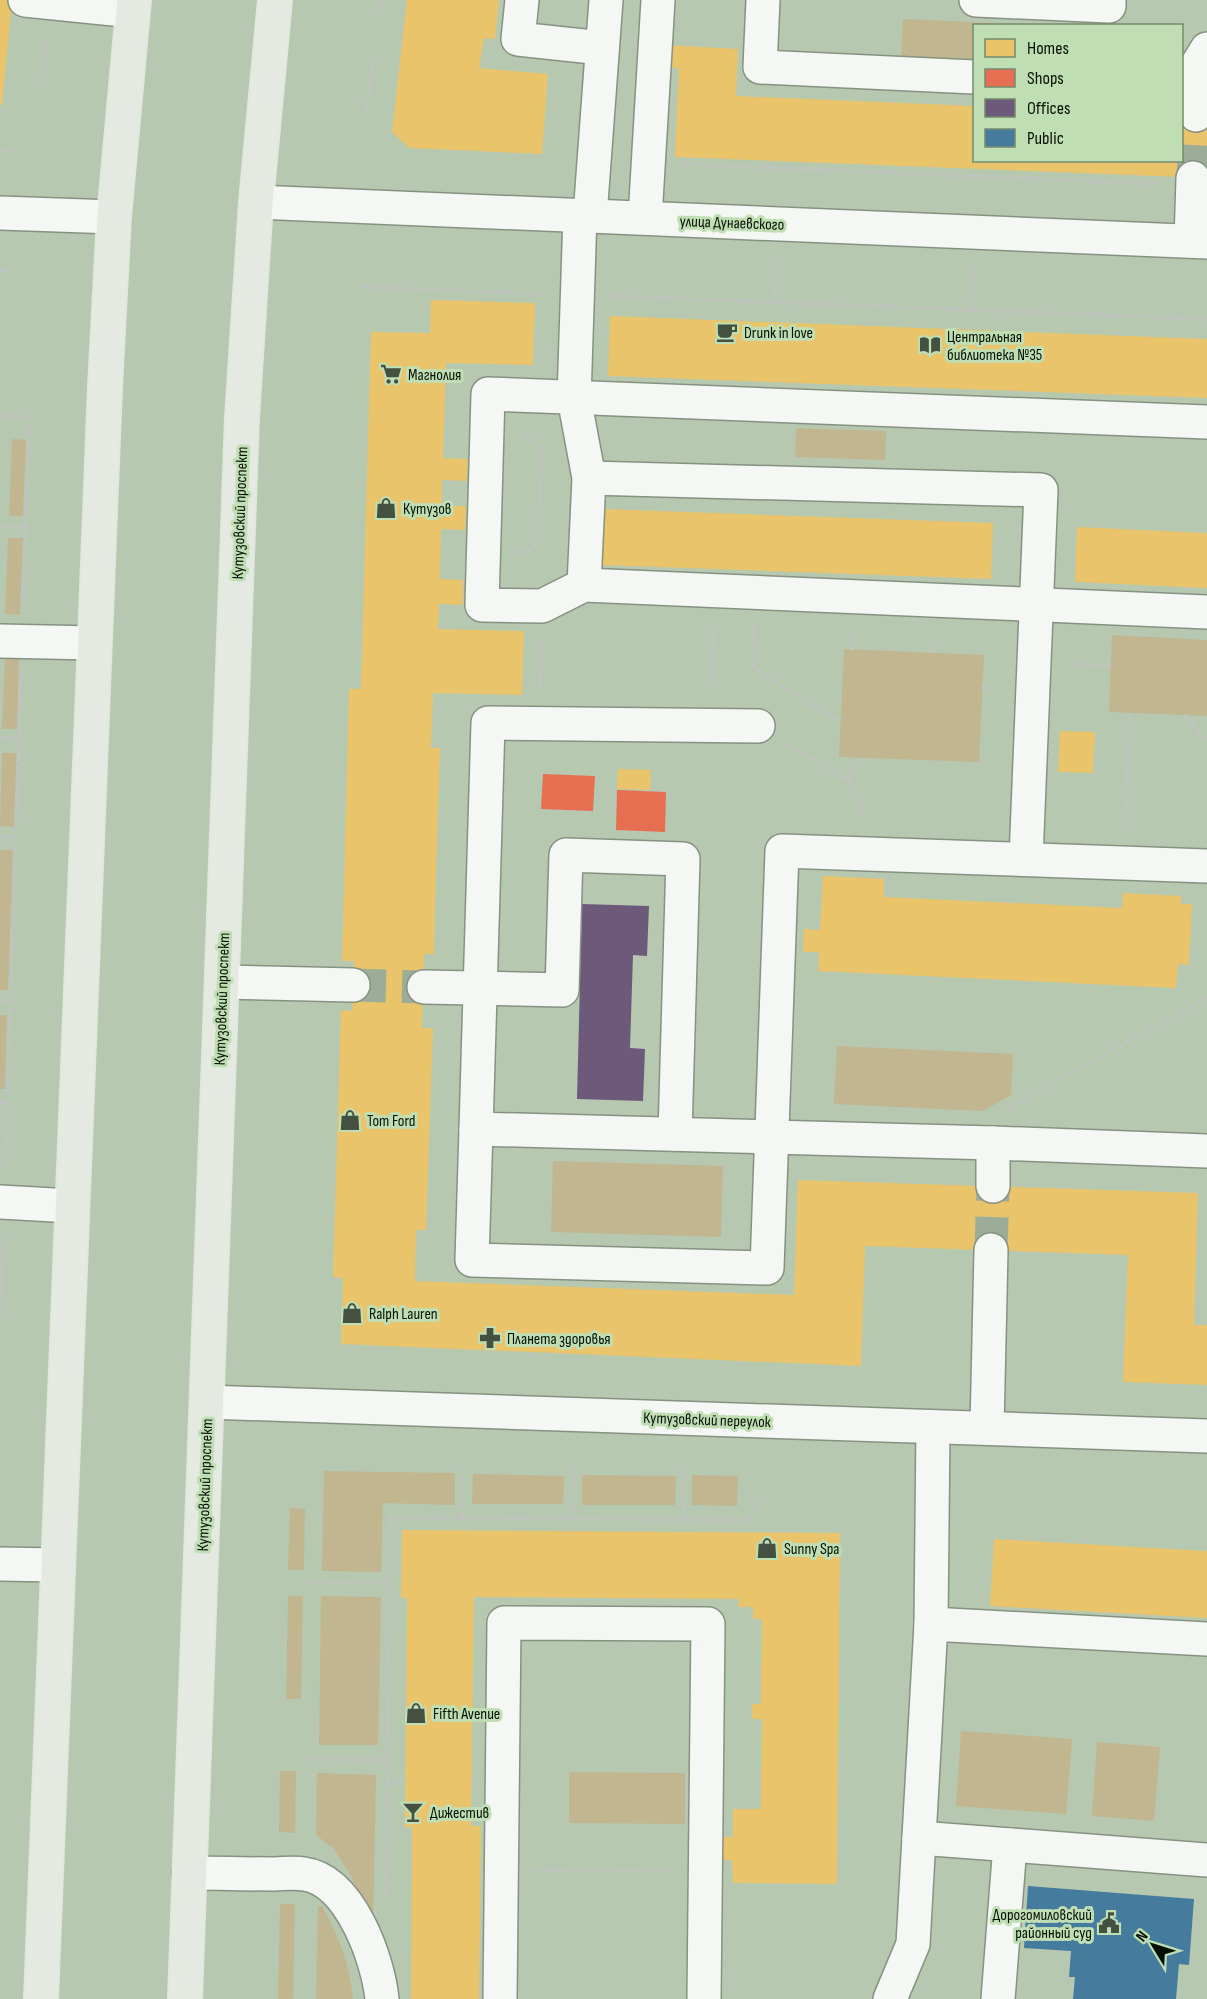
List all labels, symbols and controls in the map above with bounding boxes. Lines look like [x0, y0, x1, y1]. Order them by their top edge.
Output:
legend [973, 24, 1183, 162]
text: Homes [1027, 38, 1069, 59]
text: Shops [1027, 68, 1064, 89]
text: Offices [1027, 98, 1070, 119]
text: Public [1027, 128, 1064, 149]
street label: улица Дунаевского [679, 212, 785, 235]
cafe icon: Drunk in love [715, 320, 739, 344]
place label: Drunk in love [744, 324, 813, 343]
place label: Центральная библиотека №35 [947, 328, 1042, 365]
library icon: Центральная библиотека №35 [918, 333, 942, 357]
supermarket icon: Магнолия [379, 362, 403, 386]
place label: Магнолия [408, 366, 461, 385]
street label: Кутузовский проспект [229, 446, 252, 580]
shop icon: Кутузов [374, 496, 398, 520]
place label: Кутузов [403, 500, 452, 519]
street label: Кутузовский проспект [211, 932, 234, 1066]
shop icon: Tom Ford [338, 1108, 362, 1132]
place label: Tom Ford [367, 1112, 415, 1131]
shop icon: Ralph Lauren [340, 1301, 364, 1325]
place label: Ralph Lauren [369, 1305, 438, 1324]
pharmacy icon: Планета здоровья [478, 1326, 502, 1350]
place label: Планета здоровья [507, 1330, 611, 1349]
street label: Кутузовский переулок [643, 1409, 772, 1432]
street label: Кутузовский проспект [194, 1418, 217, 1552]
shop icon: Sunny Spa [755, 1536, 779, 1560]
place label: Sunny Spa [784, 1540, 840, 1559]
shop icon: Fifth Avenue [404, 1701, 428, 1725]
place label: Fifth Avenue [433, 1705, 500, 1724]
bar icon: Дижестив [401, 1800, 425, 1824]
place label: Дижестив [430, 1804, 489, 1823]
place label: Дорогомиловский районный суд [993, 1906, 1092, 1943]
public building icon: Дорогомиловский районный суд [1097, 1911, 1121, 1935]
north arrow [1123, 1915, 1183, 1975]
text: N [1132, 1927, 1152, 1946]

